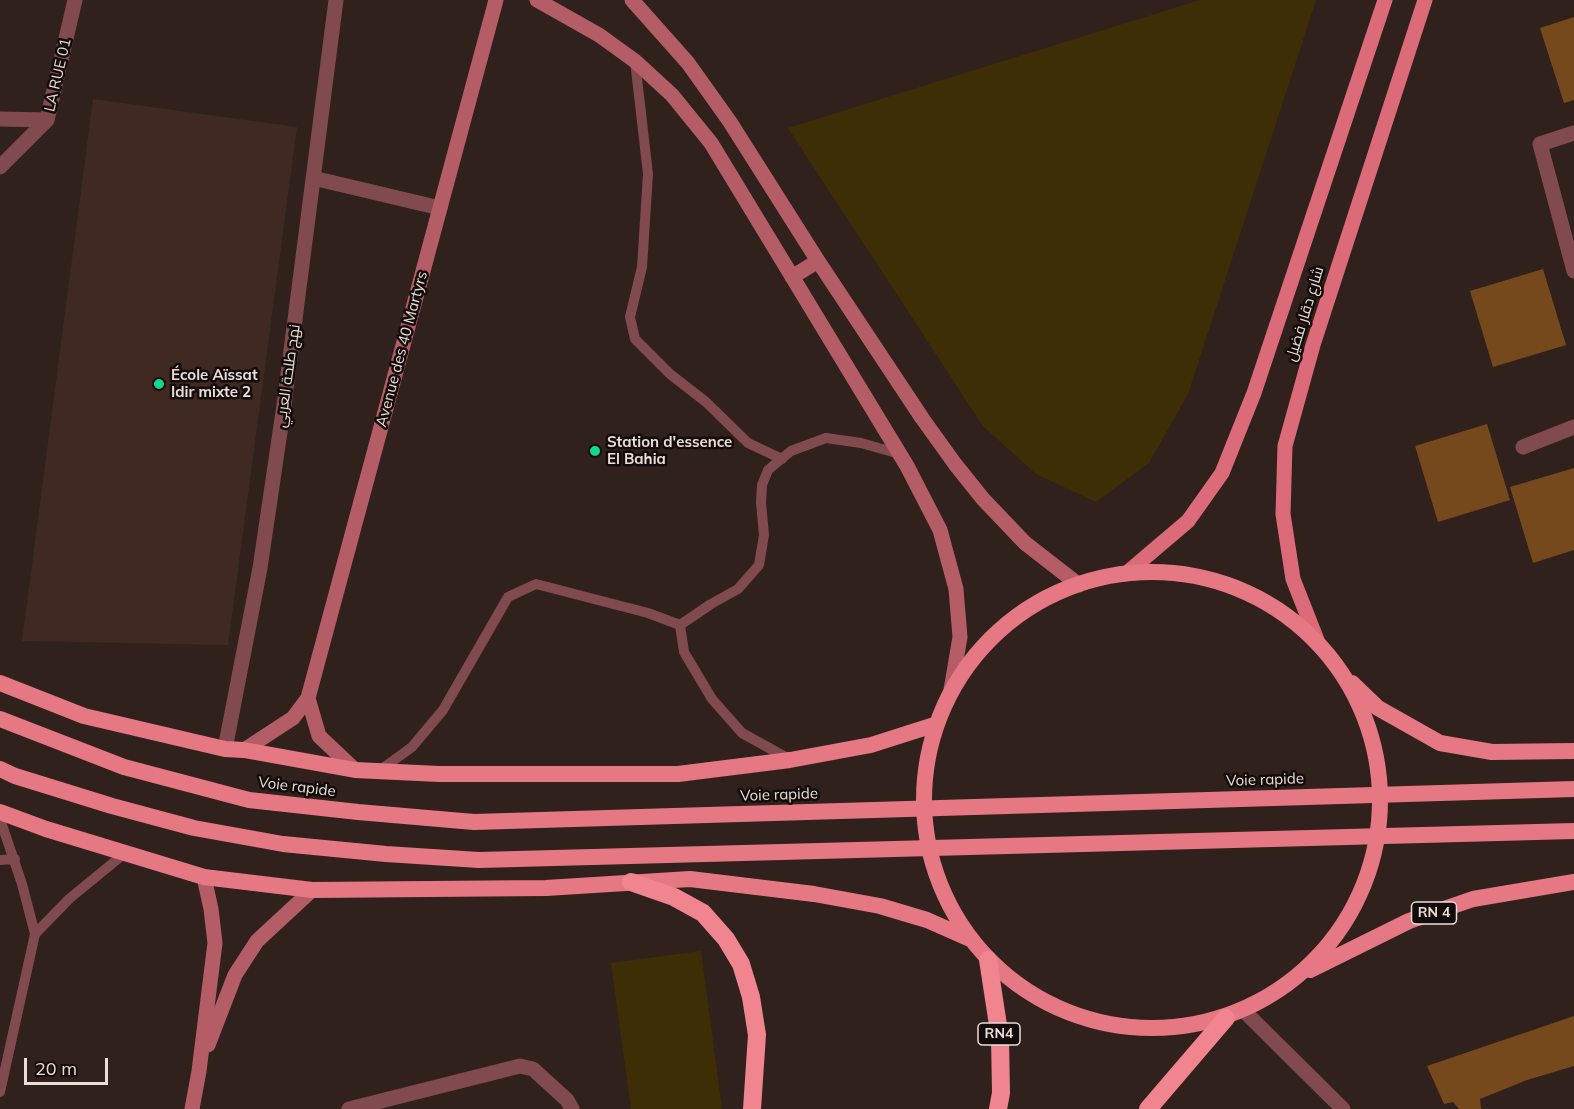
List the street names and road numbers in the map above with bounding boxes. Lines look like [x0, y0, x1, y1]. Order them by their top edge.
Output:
street label: LA RUE 01 [41, 36, 75, 114]
street label: شارع دقار فضيل [1282, 264, 1328, 364]
street label: Avenue des 40 Martyrs [373, 269, 431, 429]
street label: نهج طلحة العربي [272, 323, 304, 429]
street label: Voie rapide [1226, 770, 1304, 790]
street label: Voie rapide [257, 773, 337, 801]
street label: Voie rapide [740, 785, 818, 805]
road number: RN 4 [1412, 902, 1456, 924]
road number: RN4 [978, 1023, 1020, 1045]

